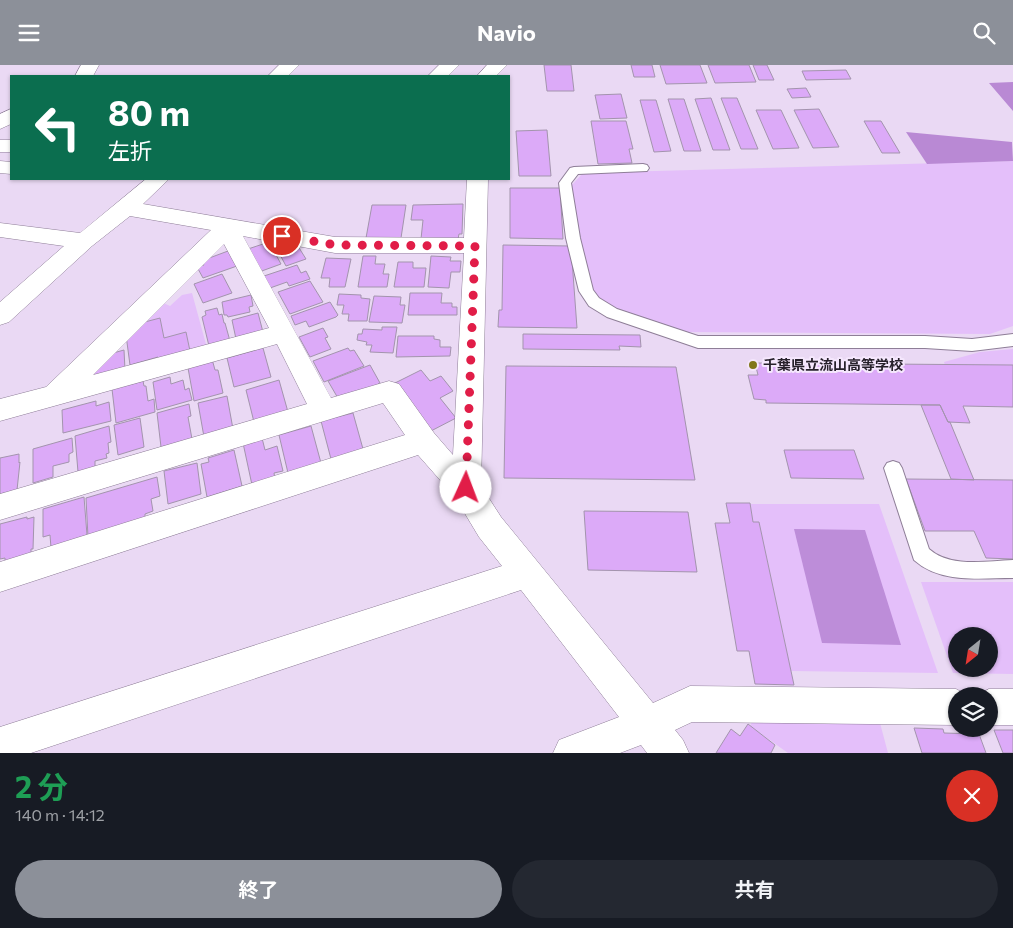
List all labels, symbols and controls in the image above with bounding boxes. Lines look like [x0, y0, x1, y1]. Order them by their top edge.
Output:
icon: menu [15, 19, 43, 47]
text: Navio [477, 19, 536, 46]
icon: search [970, 19, 998, 47]
text: 80 m [108, 90, 190, 133]
icon: left [25, 95, 90, 160]
text: 左折 [108, 137, 152, 164]
pin [261, 215, 303, 257]
icon: arrive [268, 222, 296, 250]
place label: 千葉県立流山高等学校 [763, 356, 903, 373]
marker: 千葉県立流山高等学校 [747, 359, 759, 371]
position arrow [439, 461, 491, 513]
north arrow [948, 627, 998, 677]
map controls [948, 627, 998, 737]
button: layers [948, 687, 998, 737]
text: 2 分 [15, 767, 68, 804]
button: close [946, 770, 998, 822]
text: 140 m · 14:12 [15, 805, 105, 824]
button: 終了 [15, 860, 502, 918]
button: 共有 [512, 860, 998, 918]

